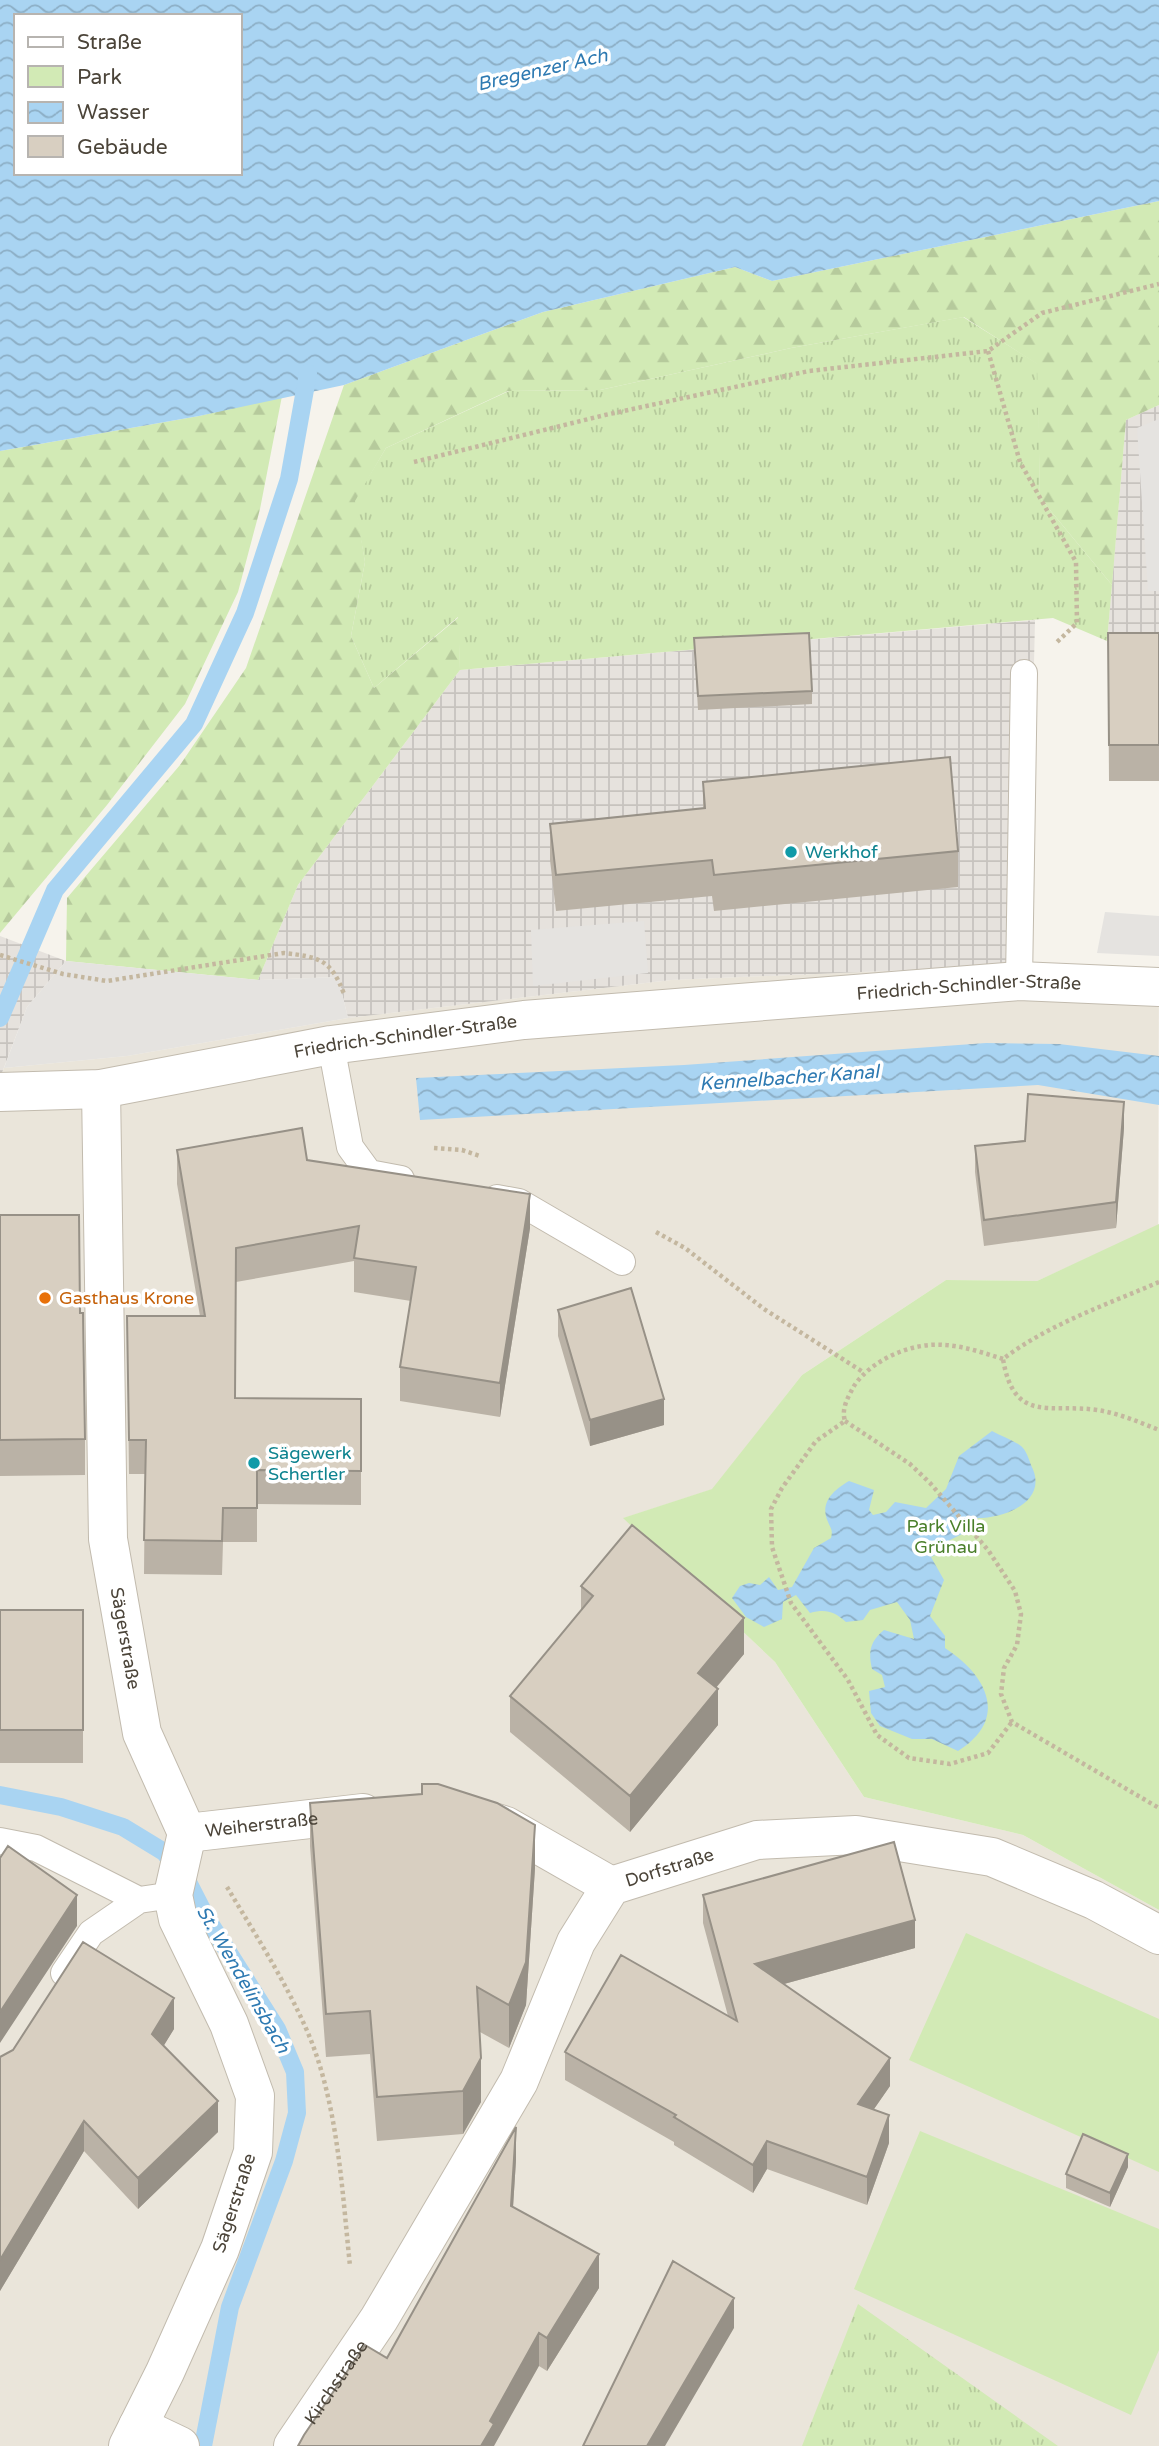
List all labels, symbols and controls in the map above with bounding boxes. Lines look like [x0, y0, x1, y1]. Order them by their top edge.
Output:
legend [14, 14, 242, 175]
text: Straße [77, 30, 142, 55]
water label: Bregenzer Ach [475, 44, 610, 96]
text: Park [77, 65, 122, 90]
text: Wasser [77, 100, 149, 125]
text: Gebäude [77, 135, 168, 160]
place label: Werkhof [805, 841, 878, 863]
marker: Werkhof [783, 844, 799, 860]
street label: Friedrich-Schindler-Straße [856, 970, 1082, 1005]
street label: Friedrich-Schindler-Straße [292, 1010, 518, 1063]
water label: Kennelbacher Kanal [699, 1061, 882, 1095]
place label: Gasthaus Krone [59, 1287, 194, 1309]
marker: Gasthaus Krone [37, 1290, 53, 1306]
place label: Sägewerk Schertler [268, 1442, 352, 1485]
marker: Sägewerk Schertler [246, 1455, 262, 1471]
park label: Park Villa Grünau [906, 1515, 986, 1558]
street label: Sägerstraße [106, 1586, 145, 1691]
street label: Weiherstraße [204, 1807, 319, 1842]
street label: Dorfstraße [622, 1843, 716, 1892]
water label: St. Wendelinsbach [192, 1902, 294, 2057]
street label: Sägerstraße [208, 2151, 260, 2255]
street label: Kirchstraße [300, 2336, 373, 2429]

